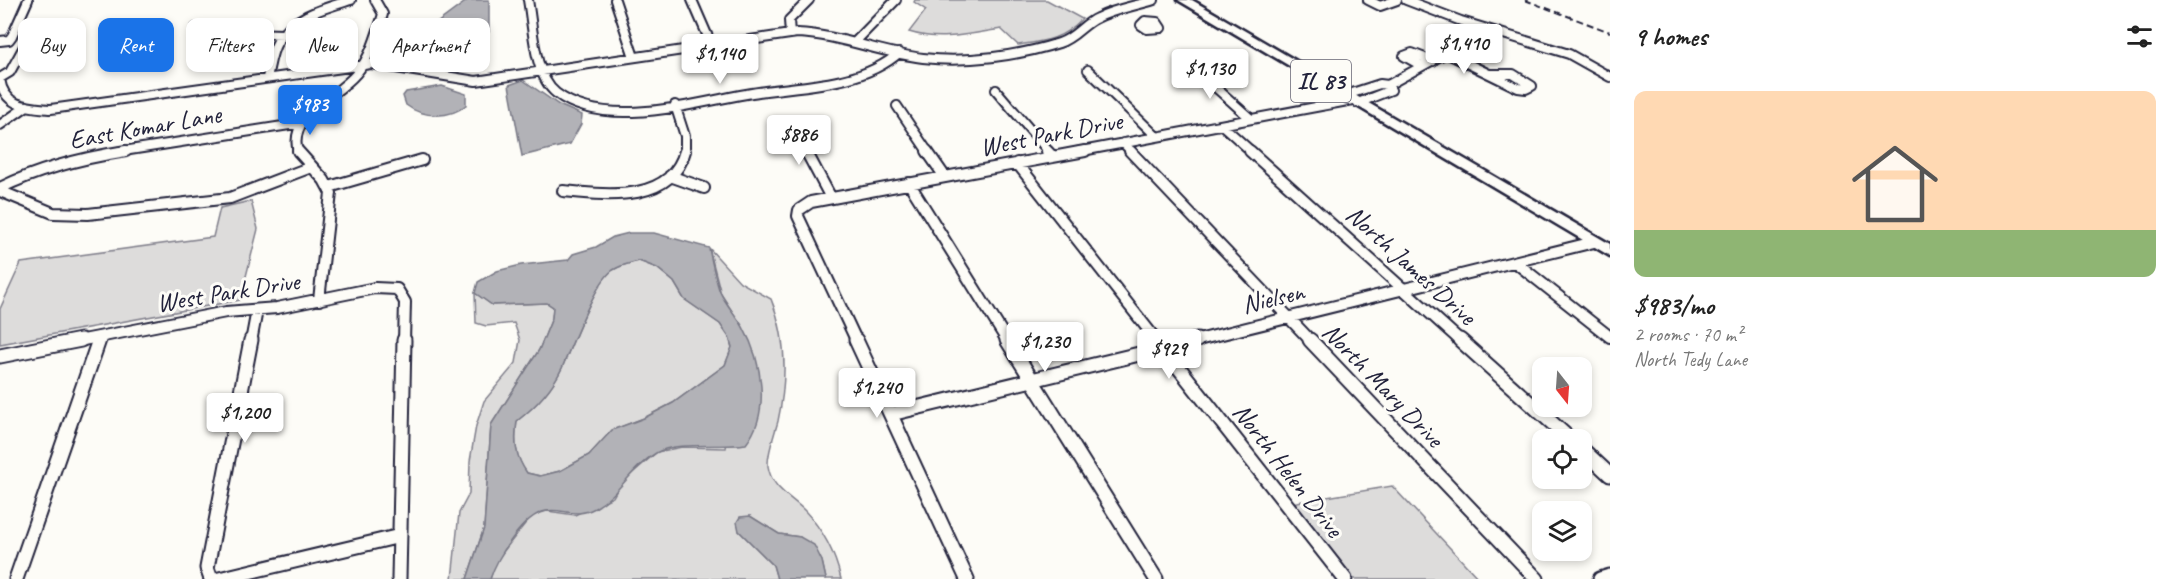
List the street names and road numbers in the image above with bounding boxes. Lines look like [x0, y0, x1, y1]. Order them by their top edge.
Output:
road number: IL 83 [1291, 60, 1351, 102]
street label: East Komar Lane [67, 97, 225, 157]
street label: West Park Drive [977, 104, 1127, 164]
street label: North James Drive [1339, 198, 1484, 333]
street label: West Park Drive [154, 264, 304, 320]
street label: Nielsen [1239, 275, 1309, 321]
street label: North Mary Drive [1315, 316, 1452, 456]
street label: North Helen Drive [1225, 396, 1352, 545]

